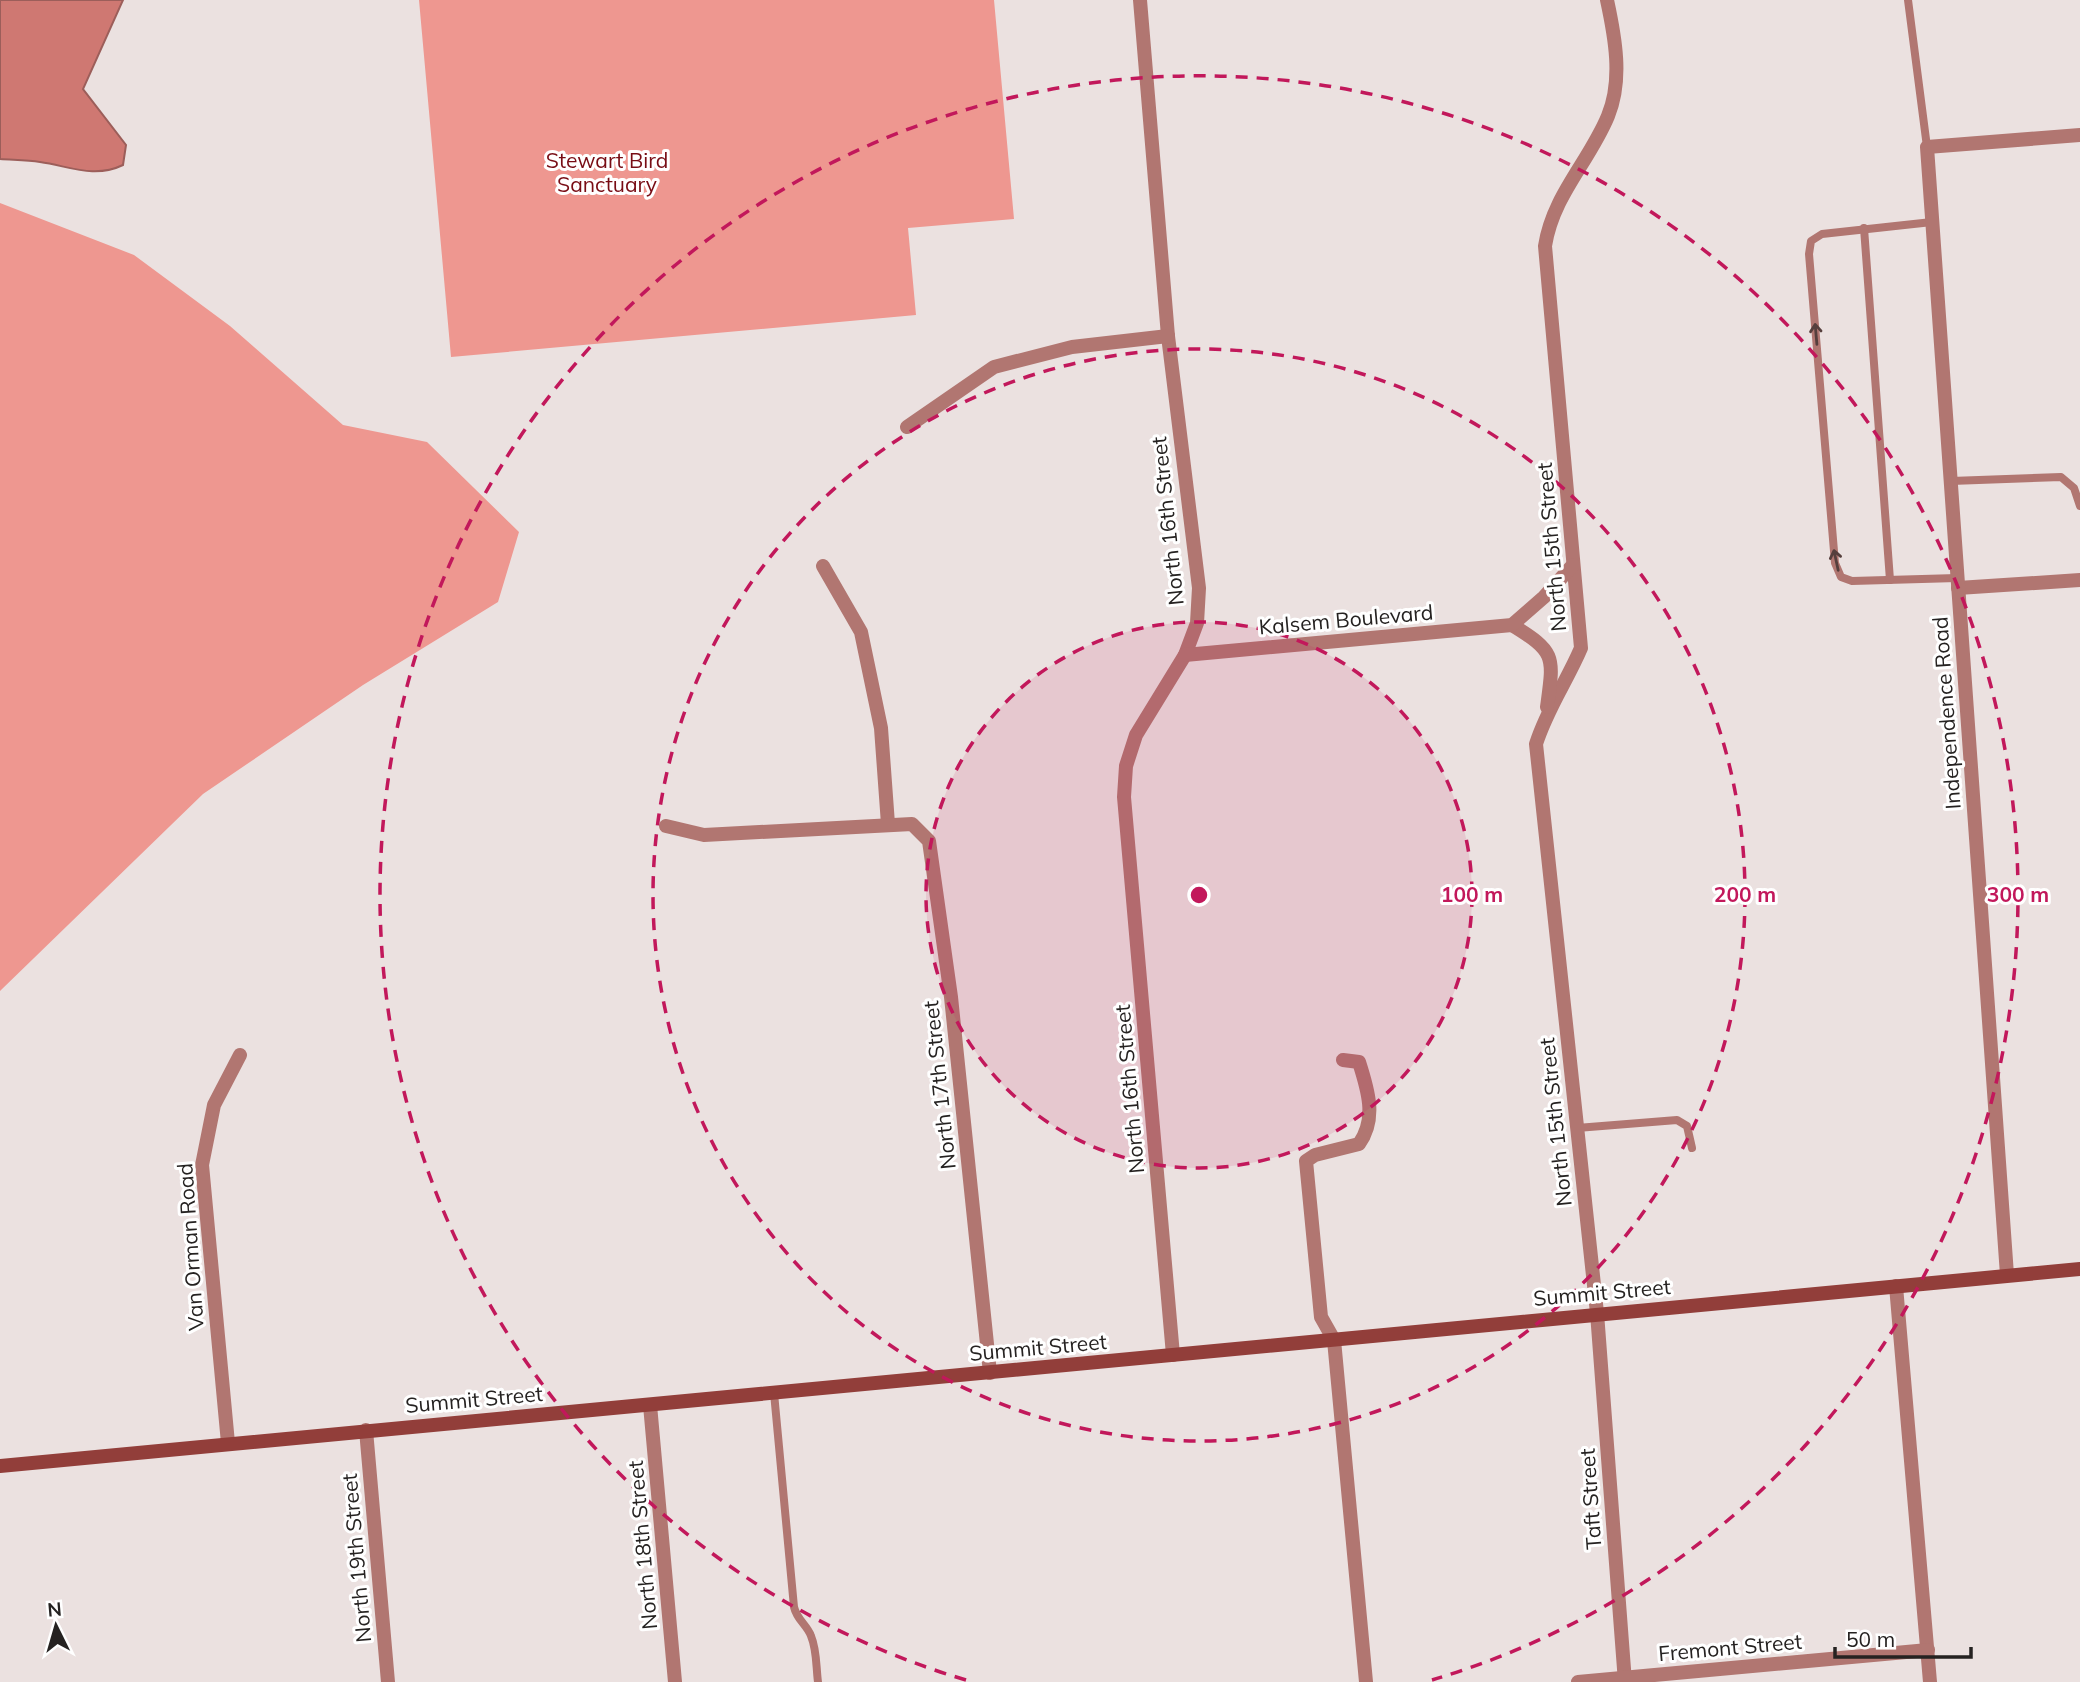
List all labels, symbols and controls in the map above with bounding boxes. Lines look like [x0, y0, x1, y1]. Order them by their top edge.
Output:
park label: Stewart Bird Sanctuary [546, 147, 668, 197]
one-way arrow [1809, 323, 1822, 345]
street label: North 16th Street [1145, 435, 1189, 607]
street label: North 15th Street [1531, 461, 1571, 633]
one-way arrow [1828, 549, 1842, 572]
street label: Kalsem Boulevard [1258, 598, 1434, 640]
street label: Independence Road [1926, 616, 1966, 810]
text: 100 m [1441, 881, 1503, 907]
text: 200 m [1714, 881, 1776, 907]
text: 300 m [1987, 881, 2049, 907]
centre of rings [1187, 883, 1211, 907]
street label: North 17th Street [917, 999, 961, 1171]
street label: North 16th Street [1109, 1003, 1149, 1175]
street label: North 15th Street [1533, 1036, 1577, 1208]
street label: Van Orman Road [171, 1162, 209, 1332]
street label: Summit Street [1532, 1273, 1672, 1311]
street label: Summit Street [968, 1328, 1108, 1366]
street label: Summit Street [404, 1380, 544, 1418]
street label: Taft Street [1574, 1448, 1606, 1550]
street label: North 18th Street [622, 1459, 662, 1631]
street label: North 19th Street [336, 1472, 376, 1644]
north arrow [21, 1591, 91, 1661]
text: N [46, 1596, 63, 1622]
scale bar [1835, 1616, 1972, 1660]
text: 50 m [1846, 1626, 1895, 1652]
street label: Fremont Street [1657, 1628, 1803, 1666]

